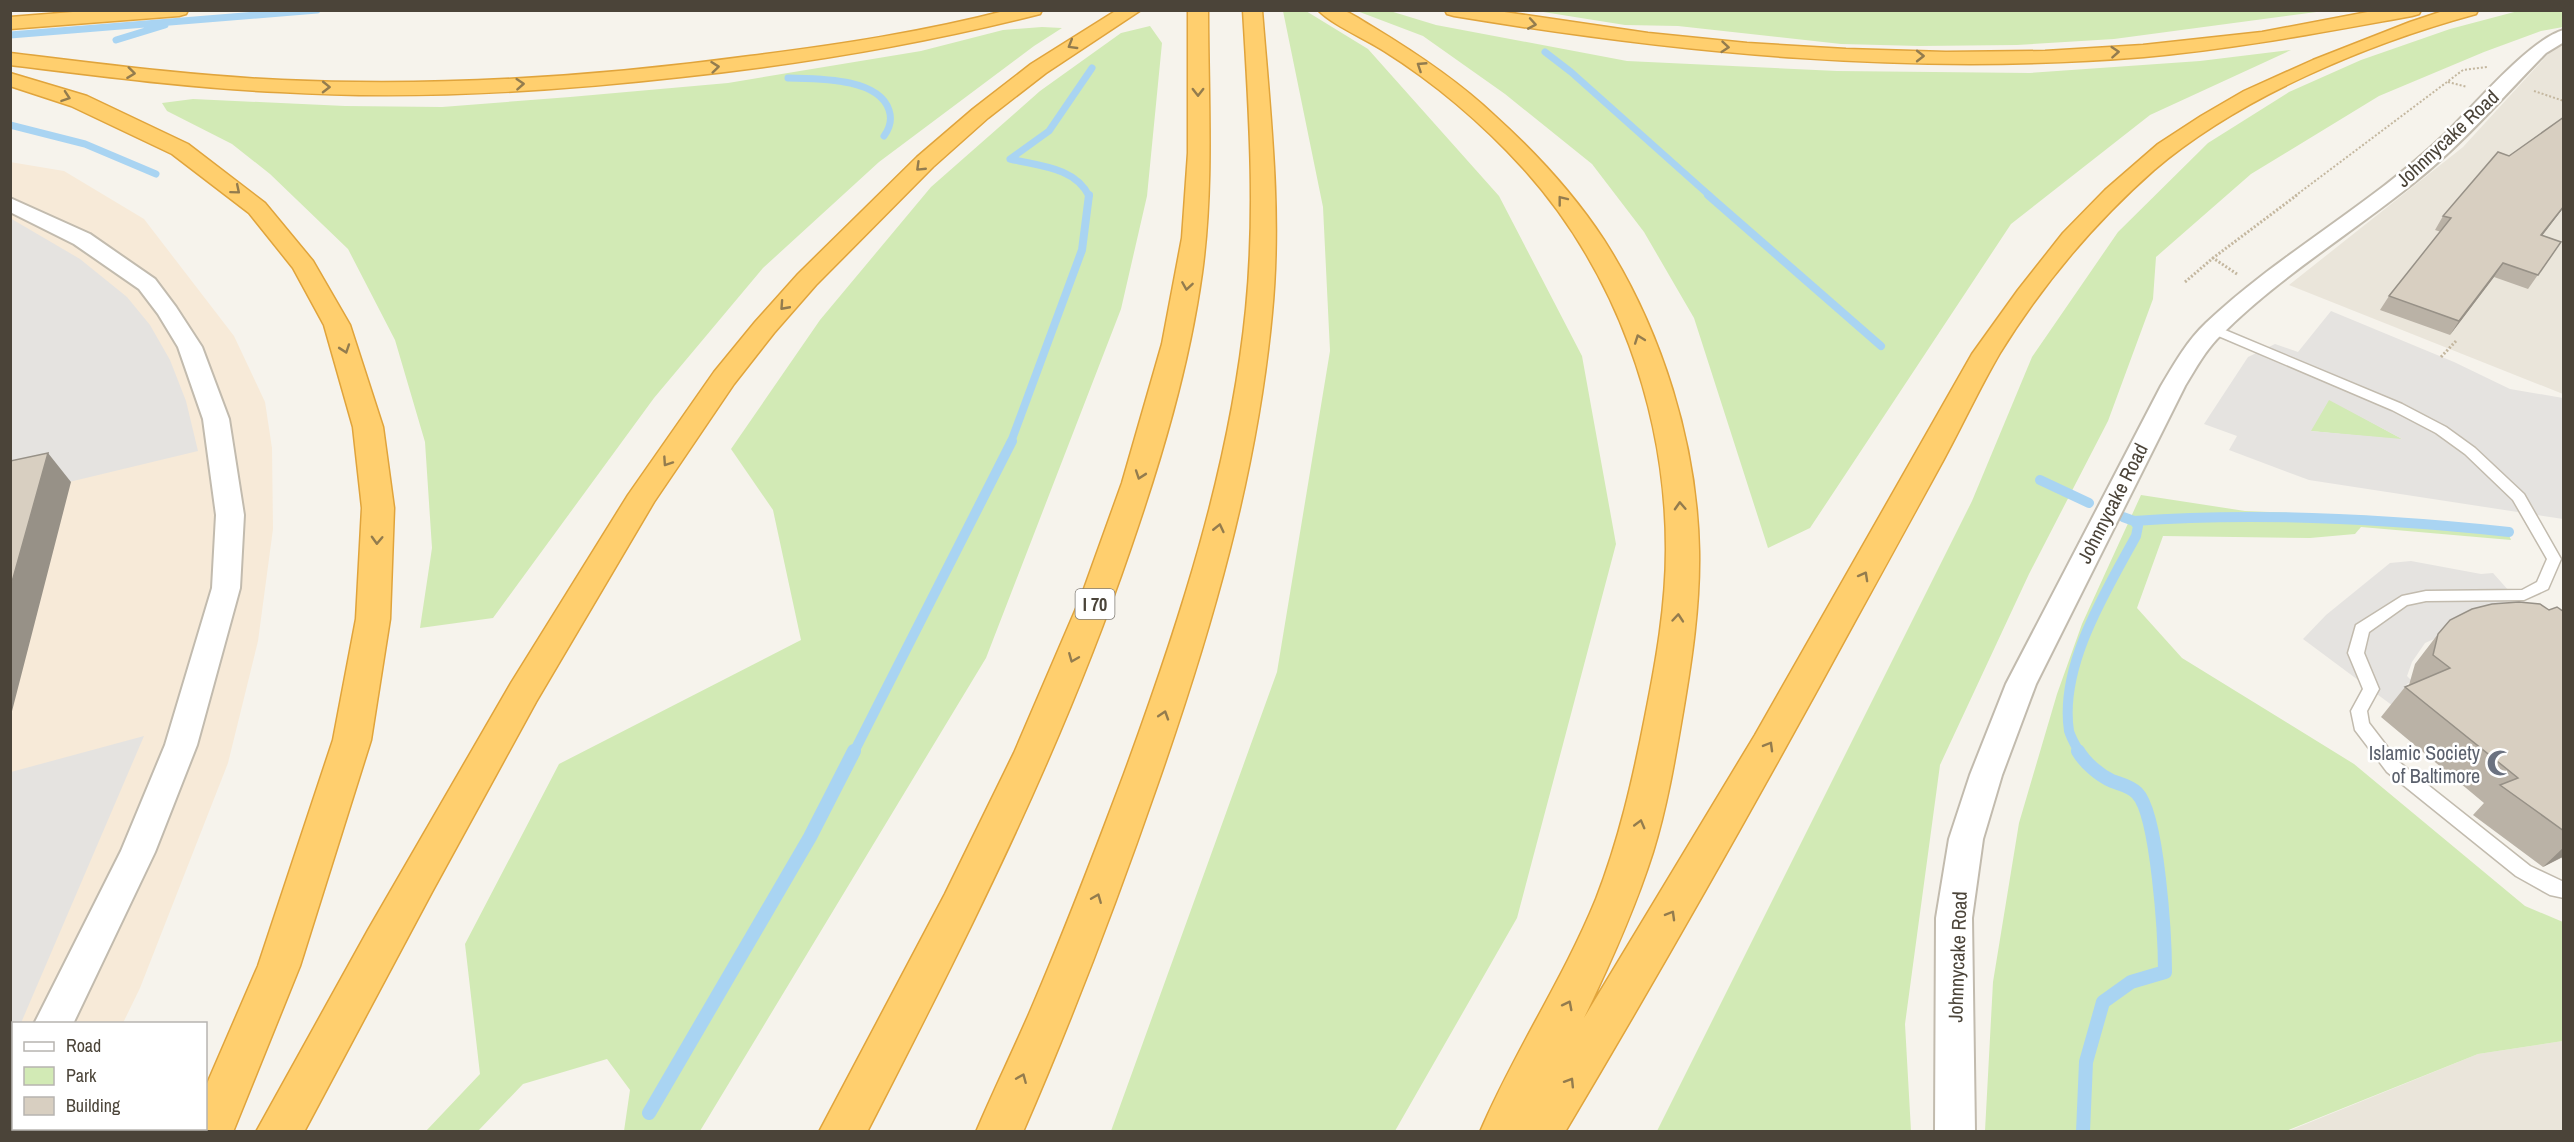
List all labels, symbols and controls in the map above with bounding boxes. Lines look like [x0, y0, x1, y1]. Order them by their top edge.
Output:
one-way arrow [1527, 17, 1537, 30]
one-way arrow [1068, 38, 1078, 50]
one-way arrow [1721, 41, 1730, 54]
one-way arrow [2111, 46, 2120, 59]
one-way arrow [1916, 50, 1925, 62]
one-way arrow [710, 61, 719, 74]
one-way arrow [1417, 62, 1428, 73]
one-way arrow [127, 66, 136, 79]
one-way arrow [516, 78, 525, 91]
one-way arrow [321, 81, 330, 93]
street label: Johnnycake Road [2390, 83, 2504, 193]
one-way arrow [1192, 87, 1204, 96]
one-way arrow [60, 90, 71, 102]
one-way arrow [916, 159, 927, 170]
one-way arrow [229, 183, 240, 194]
one-way arrow [1558, 196, 1569, 207]
one-way arrow [1181, 281, 1193, 291]
one-way arrow [780, 300, 791, 310]
one-way arrow [1634, 334, 1647, 345]
one-way arrow [338, 343, 351, 354]
street label: Johnnycake Road [2070, 438, 2154, 568]
one-way arrow [663, 455, 674, 466]
one-way arrow [1135, 469, 1147, 480]
one-way arrow [1673, 501, 1686, 510]
one-way arrow [1212, 523, 1225, 533]
one-way arrow [370, 535, 383, 544]
one-way arrow [1857, 572, 1868, 582]
road number: I 70 [1076, 589, 1114, 619]
one-way arrow [1671, 613, 1684, 622]
one-way arrow [1068, 652, 1080, 663]
one-way arrow [1157, 710, 1169, 721]
place label: Islamic Society of Baltimore [2369, 739, 2481, 789]
one-way arrow [1761, 742, 1773, 752]
mosque icon: Islamic Society of Baltimore [2485, 748, 2515, 778]
one-way arrow [1633, 819, 1646, 829]
street label: Johnnycake Road [1941, 891, 1973, 1023]
one-way arrow [1090, 893, 1103, 904]
one-way arrow [1664, 911, 1675, 921]
one-way arrow [1561, 1000, 1572, 1011]
legend [12, 1022, 207, 1130]
text: Road [66, 1033, 101, 1058]
text: Park [66, 1063, 97, 1088]
one-way arrow [1015, 1073, 1027, 1084]
one-way arrow [1563, 1078, 1575, 1088]
text: Building [66, 1093, 121, 1118]

